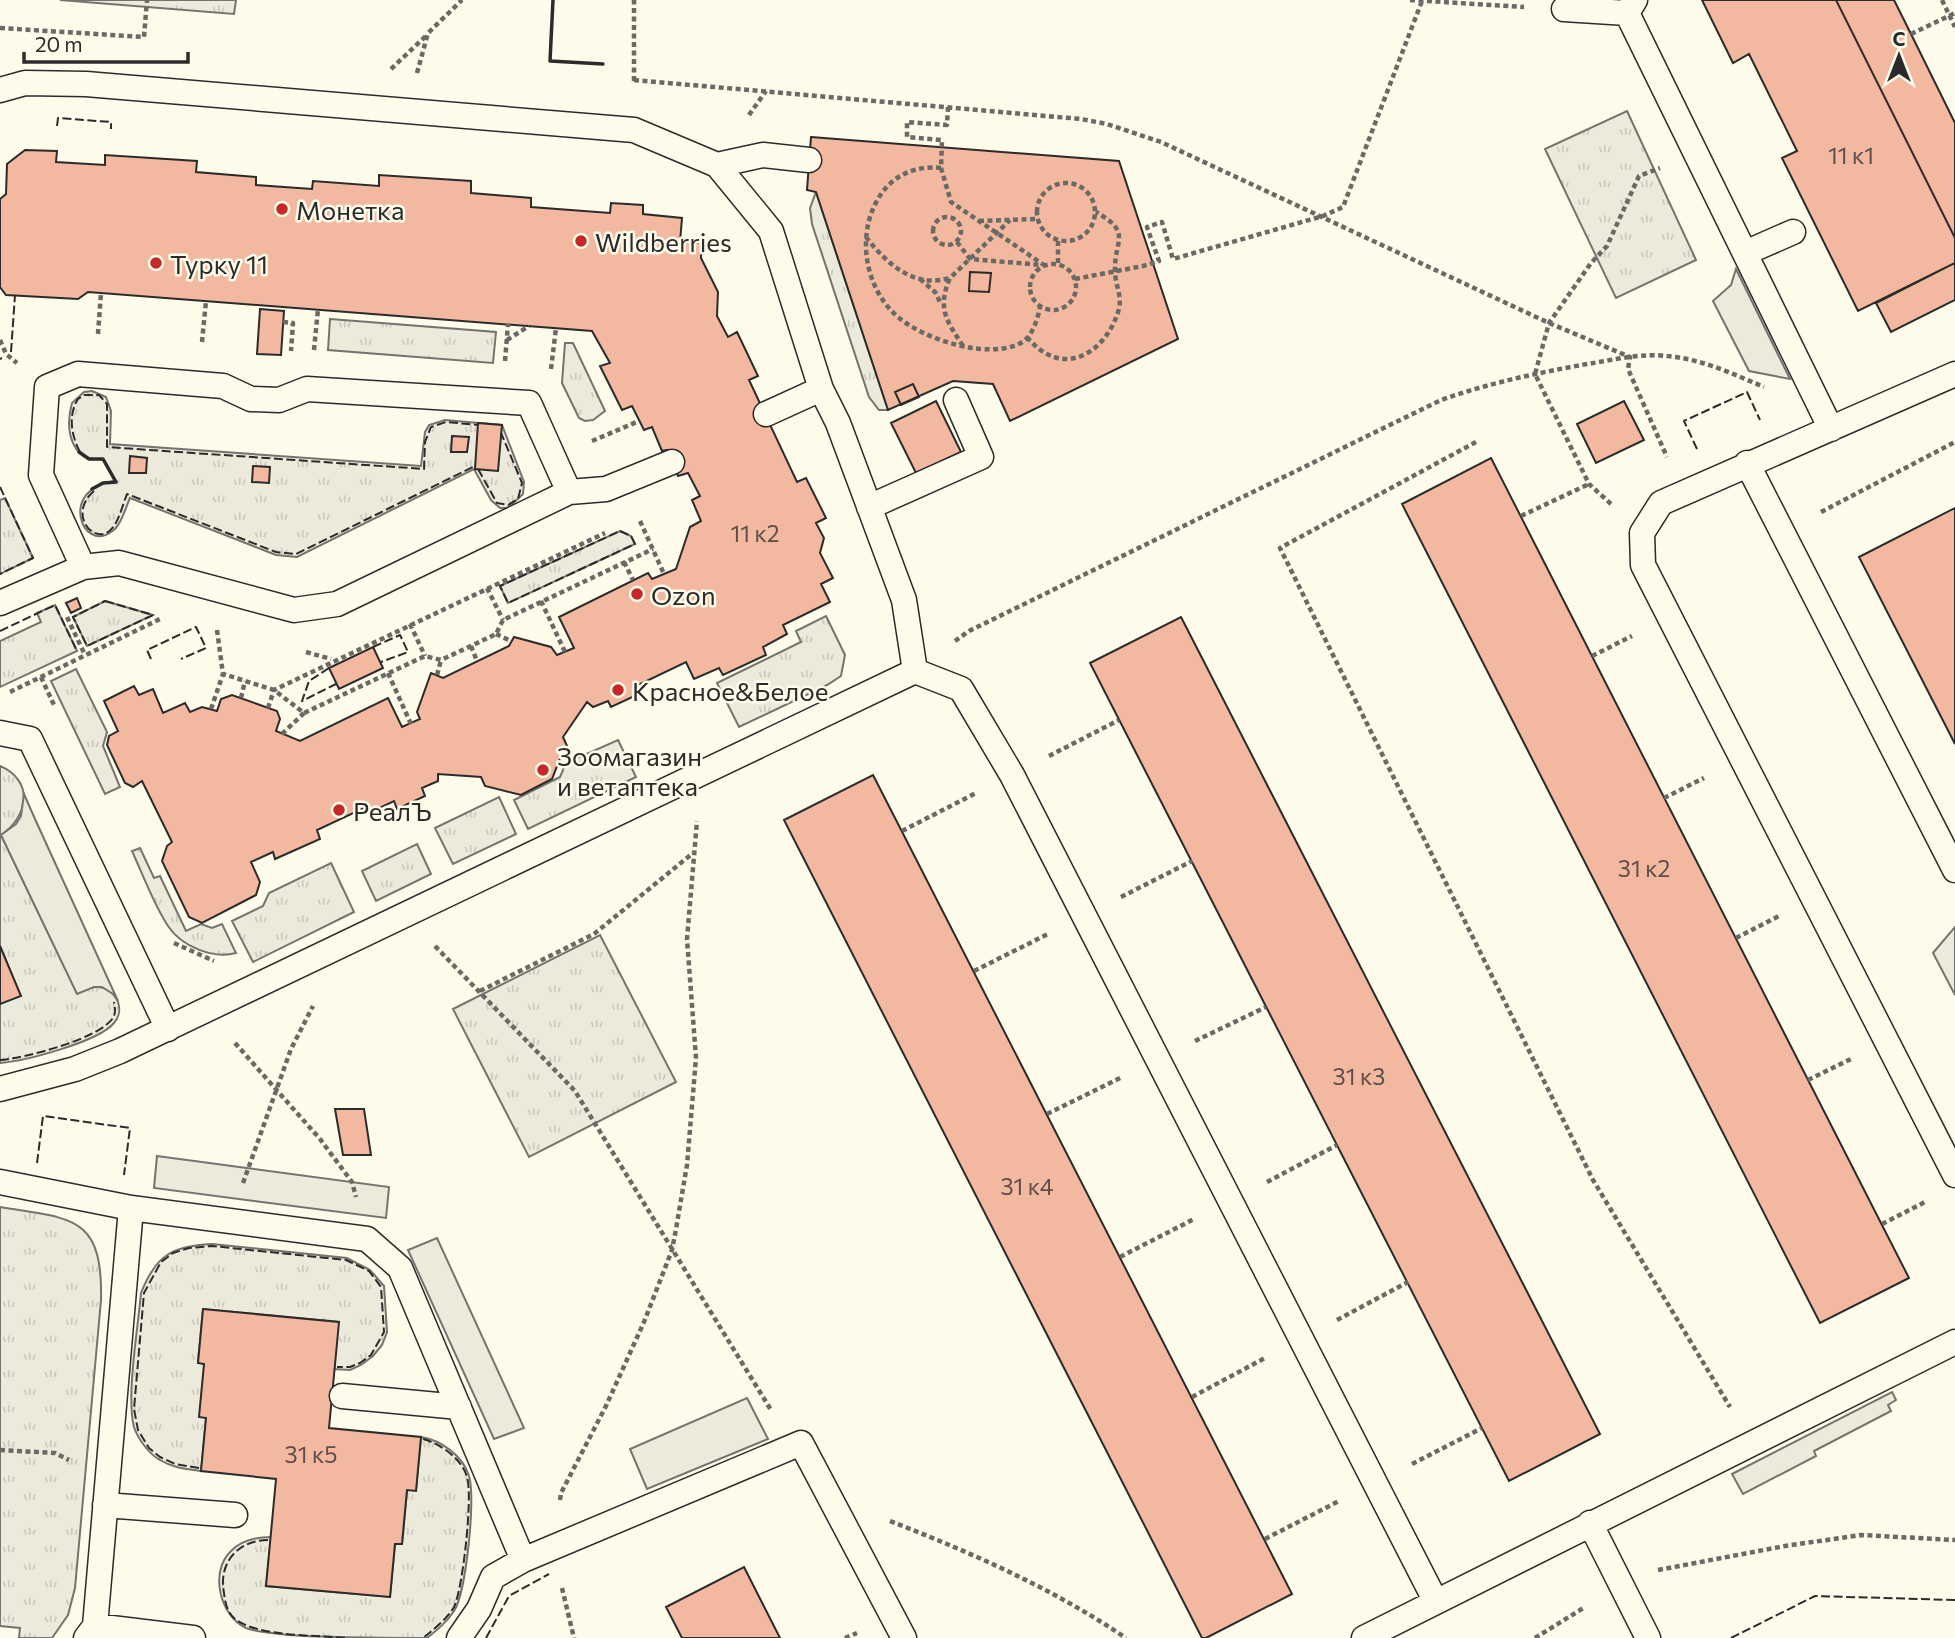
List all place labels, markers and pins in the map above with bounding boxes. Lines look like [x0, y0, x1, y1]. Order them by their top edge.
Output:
place label: Монетка [296, 194, 405, 225]
marker: Монетка [274, 201, 290, 217]
place label: Wildberries [595, 226, 732, 257]
marker: Wildberries [573, 233, 589, 249]
place label: Турку 11 [170, 248, 268, 279]
marker: Турку 11 [148, 255, 164, 271]
place label: Ozon [651, 579, 716, 610]
marker: Ozon [629, 586, 645, 602]
place label: Красное&Белое [632, 675, 828, 706]
marker: Красное&Белое [610, 682, 626, 698]
place label: Зоомагазин и ветаптека [557, 740, 702, 801]
marker: Зоомагазин и ветаптека [535, 762, 551, 778]
place label: РеалЪ [353, 795, 432, 826]
marker: РеалЪ [331, 802, 347, 818]

